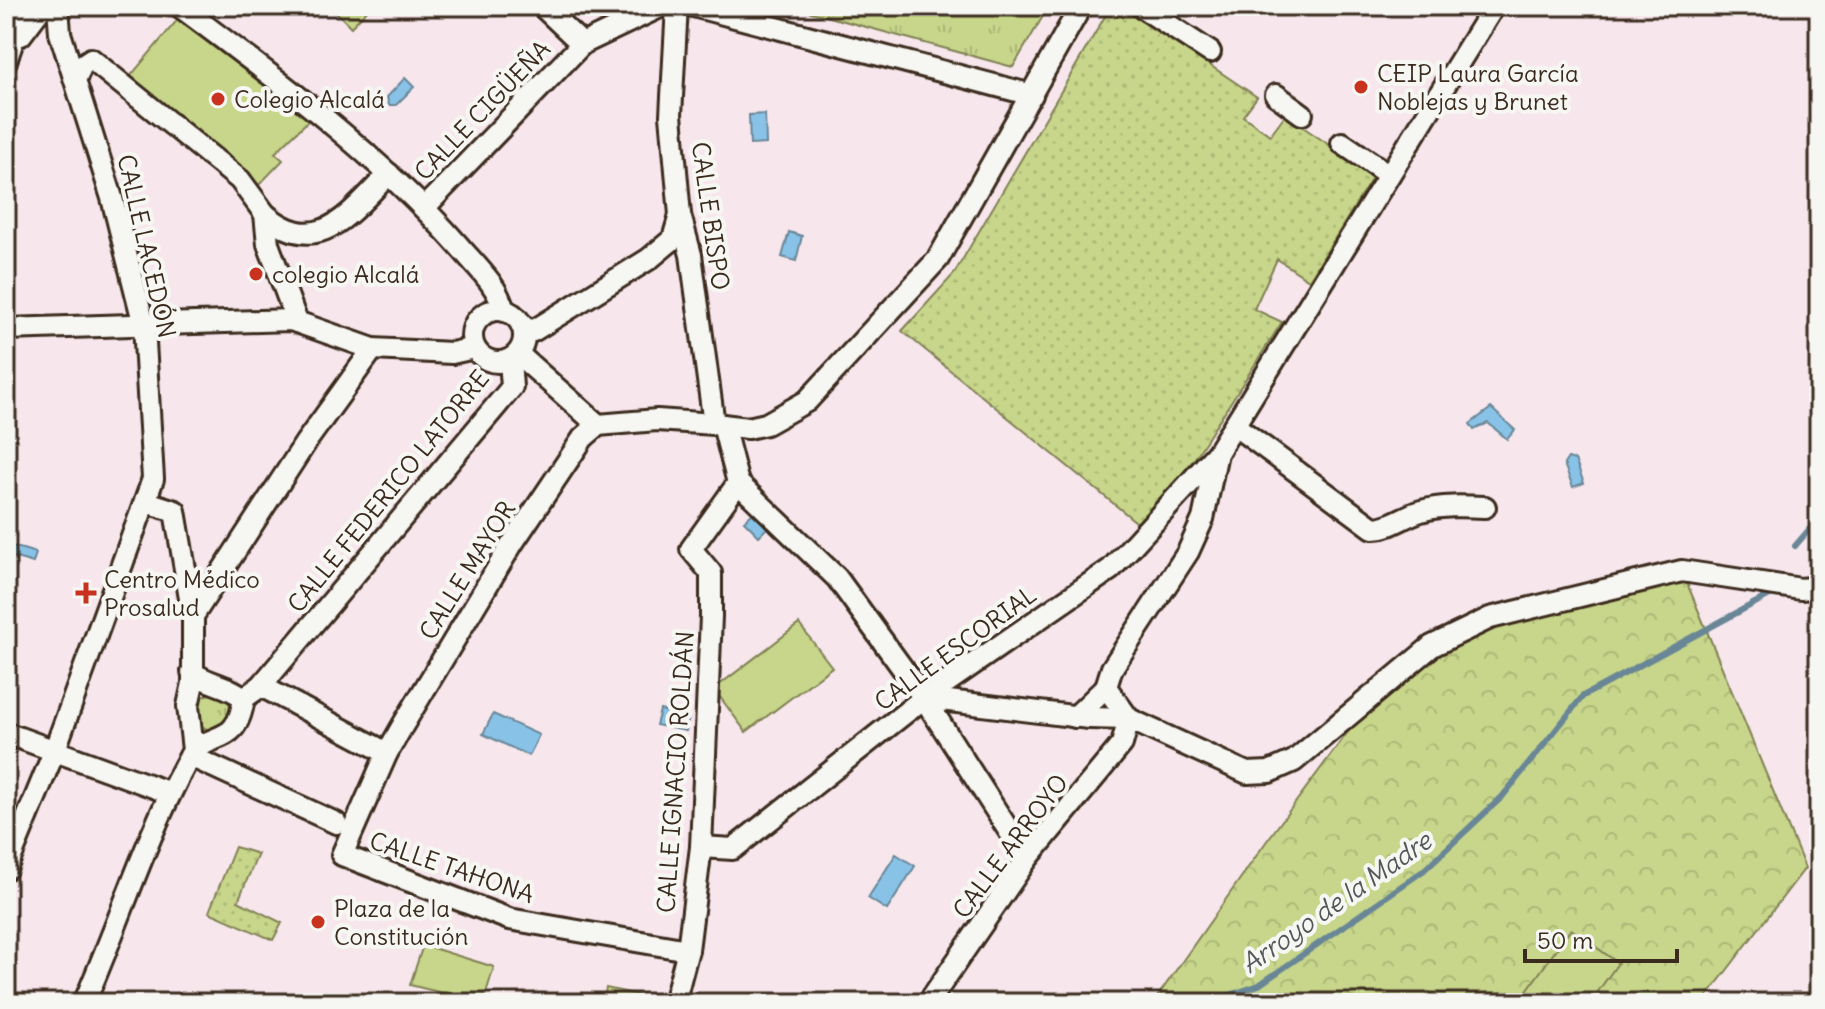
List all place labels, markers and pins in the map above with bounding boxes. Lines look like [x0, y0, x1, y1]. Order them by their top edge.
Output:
place label: CEIP Laura García Noblejas y Brunet [1377, 58, 1579, 116]
marker: CEIP Laura García Noblejas y Brunet [1352, 78, 1370, 96]
place label: Colegio Alcalá [234, 84, 385, 114]
marker: Colegio Alcalá [209, 90, 227, 108]
place label: colegio Alcalá [272, 259, 419, 289]
marker: colegio Alcalá [247, 265, 265, 283]
place label: Centro Médico Prosalud [104, 564, 260, 622]
marker: Centro Médico Prosalud [75, 582, 97, 604]
place label: Plaza de la Constitución [334, 893, 468, 951]
marker: Plaza de la Constitución [309, 913, 327, 931]

